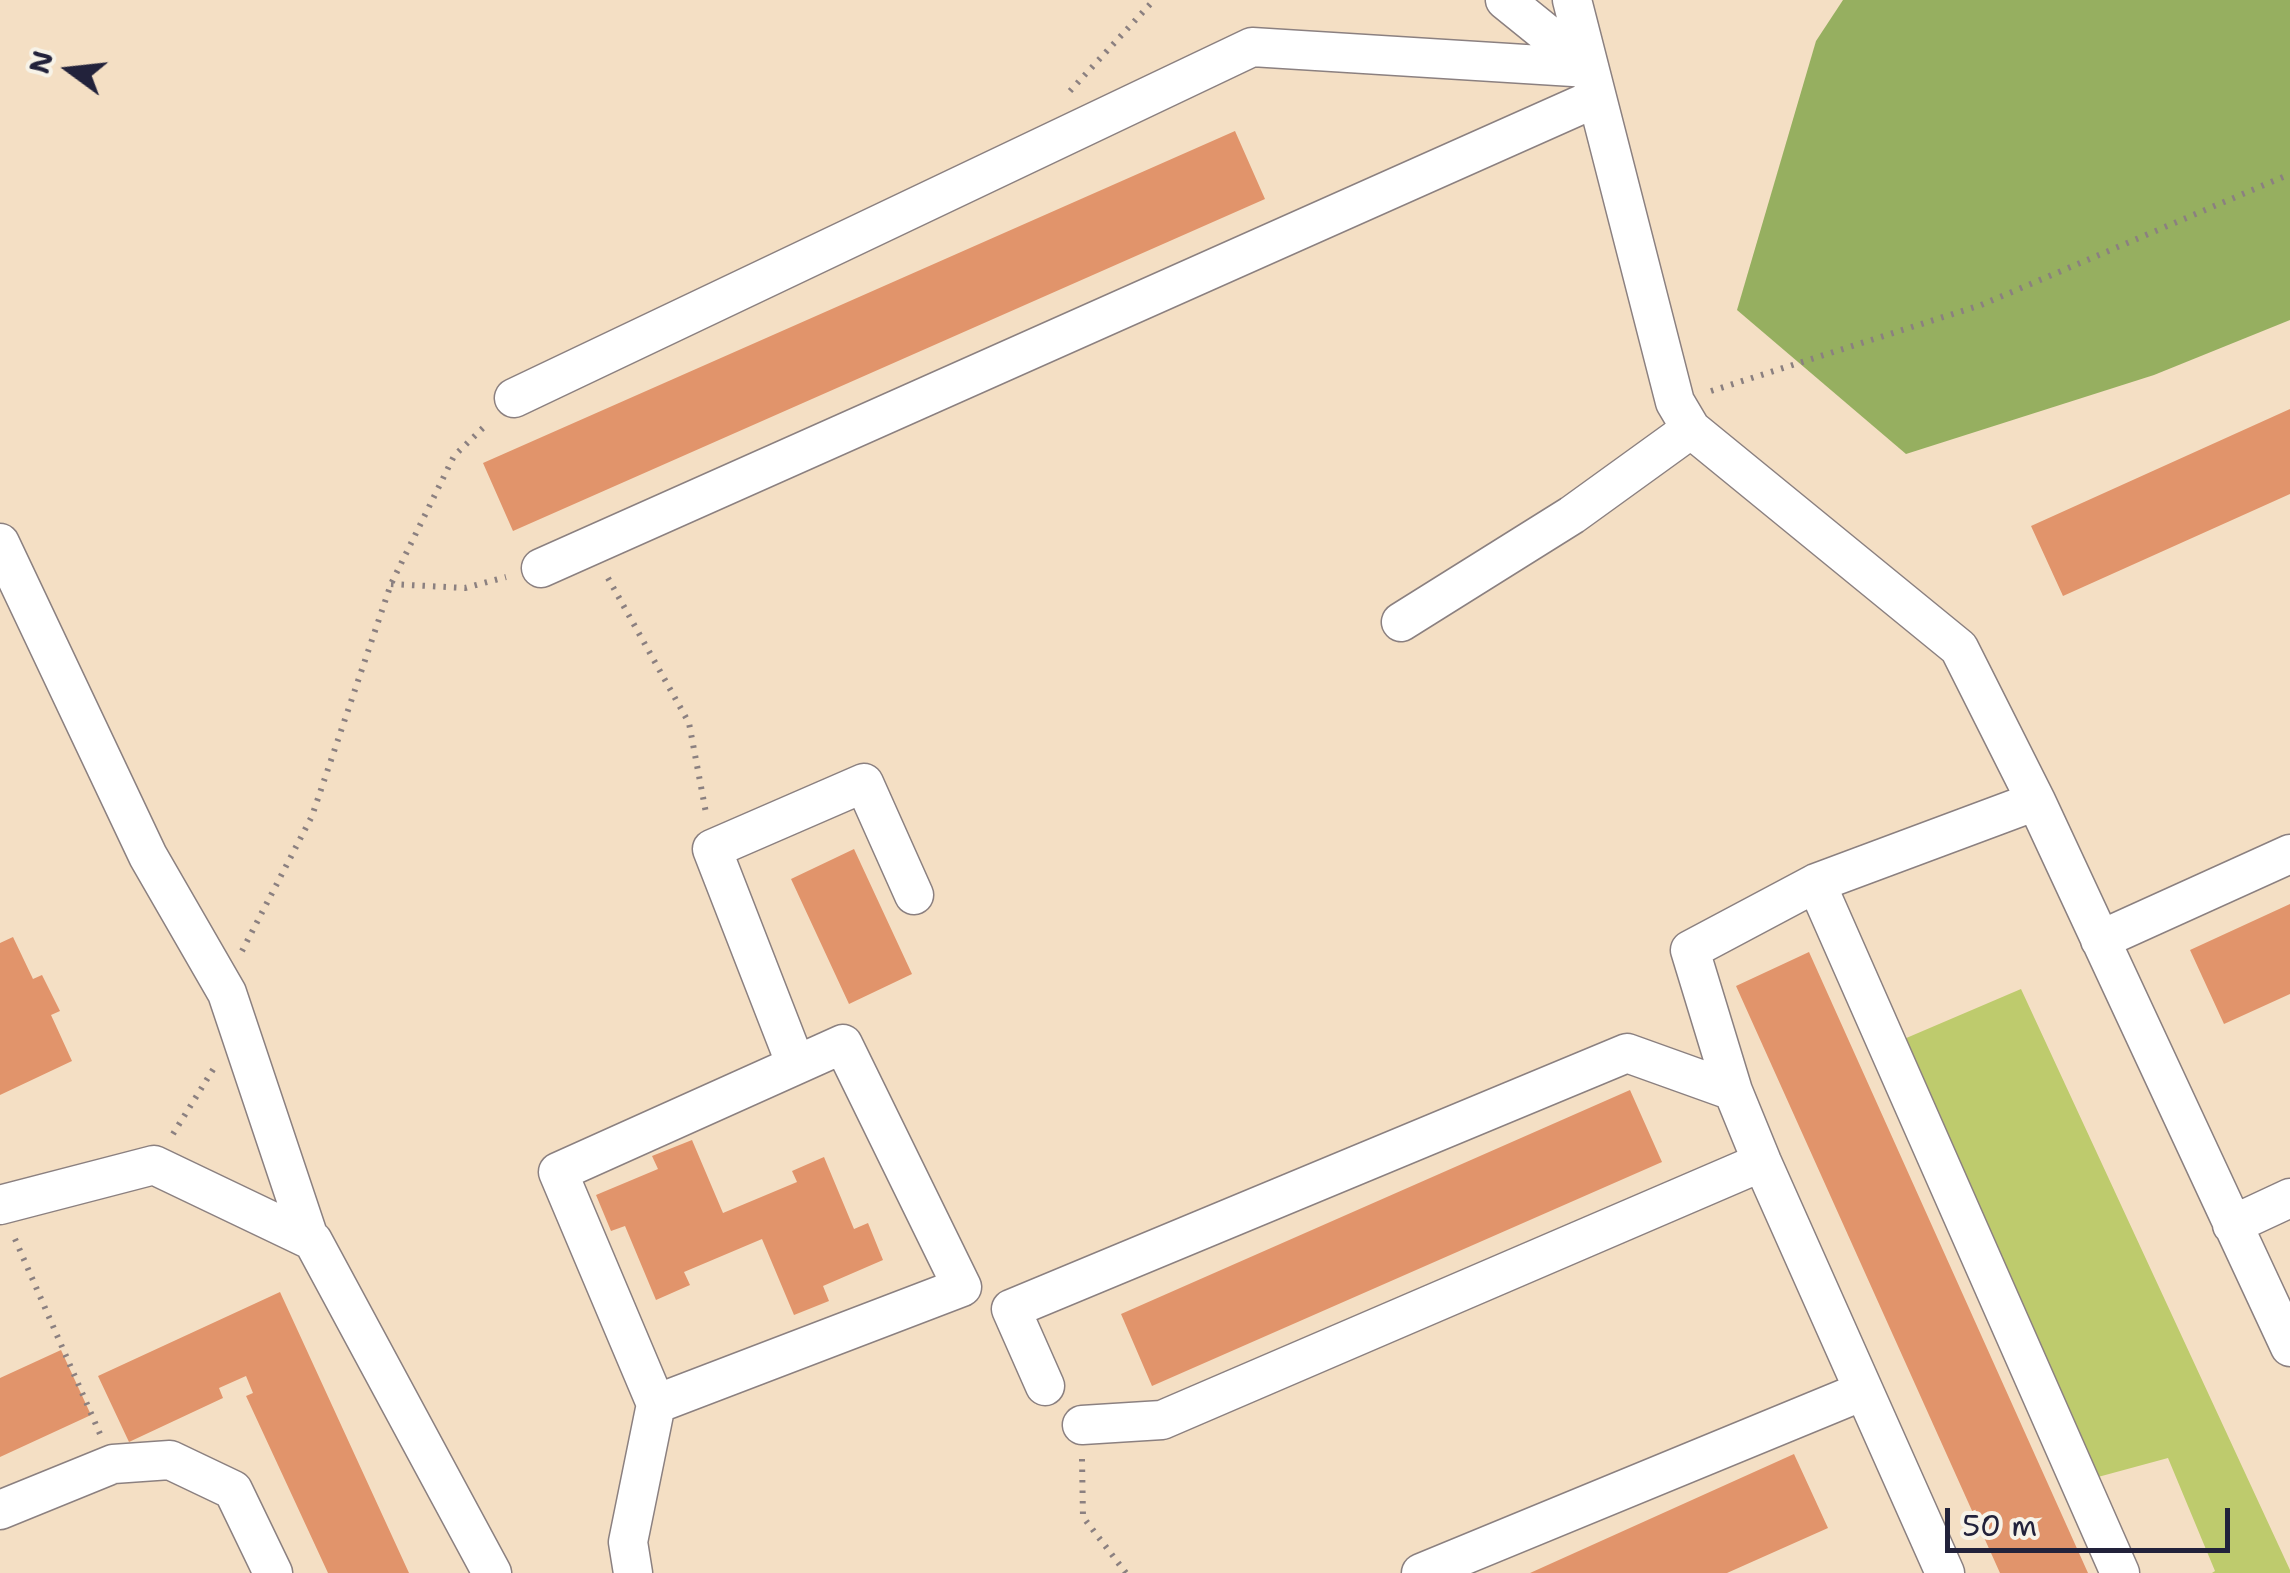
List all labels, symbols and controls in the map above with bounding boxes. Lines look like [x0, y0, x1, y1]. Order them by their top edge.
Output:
north arrow [20, 20, 120, 120]
text: N [20, 47, 62, 78]
scale bar [1950, 1488, 2235, 1550]
text: 50 m [1962, 1505, 2037, 1546]

